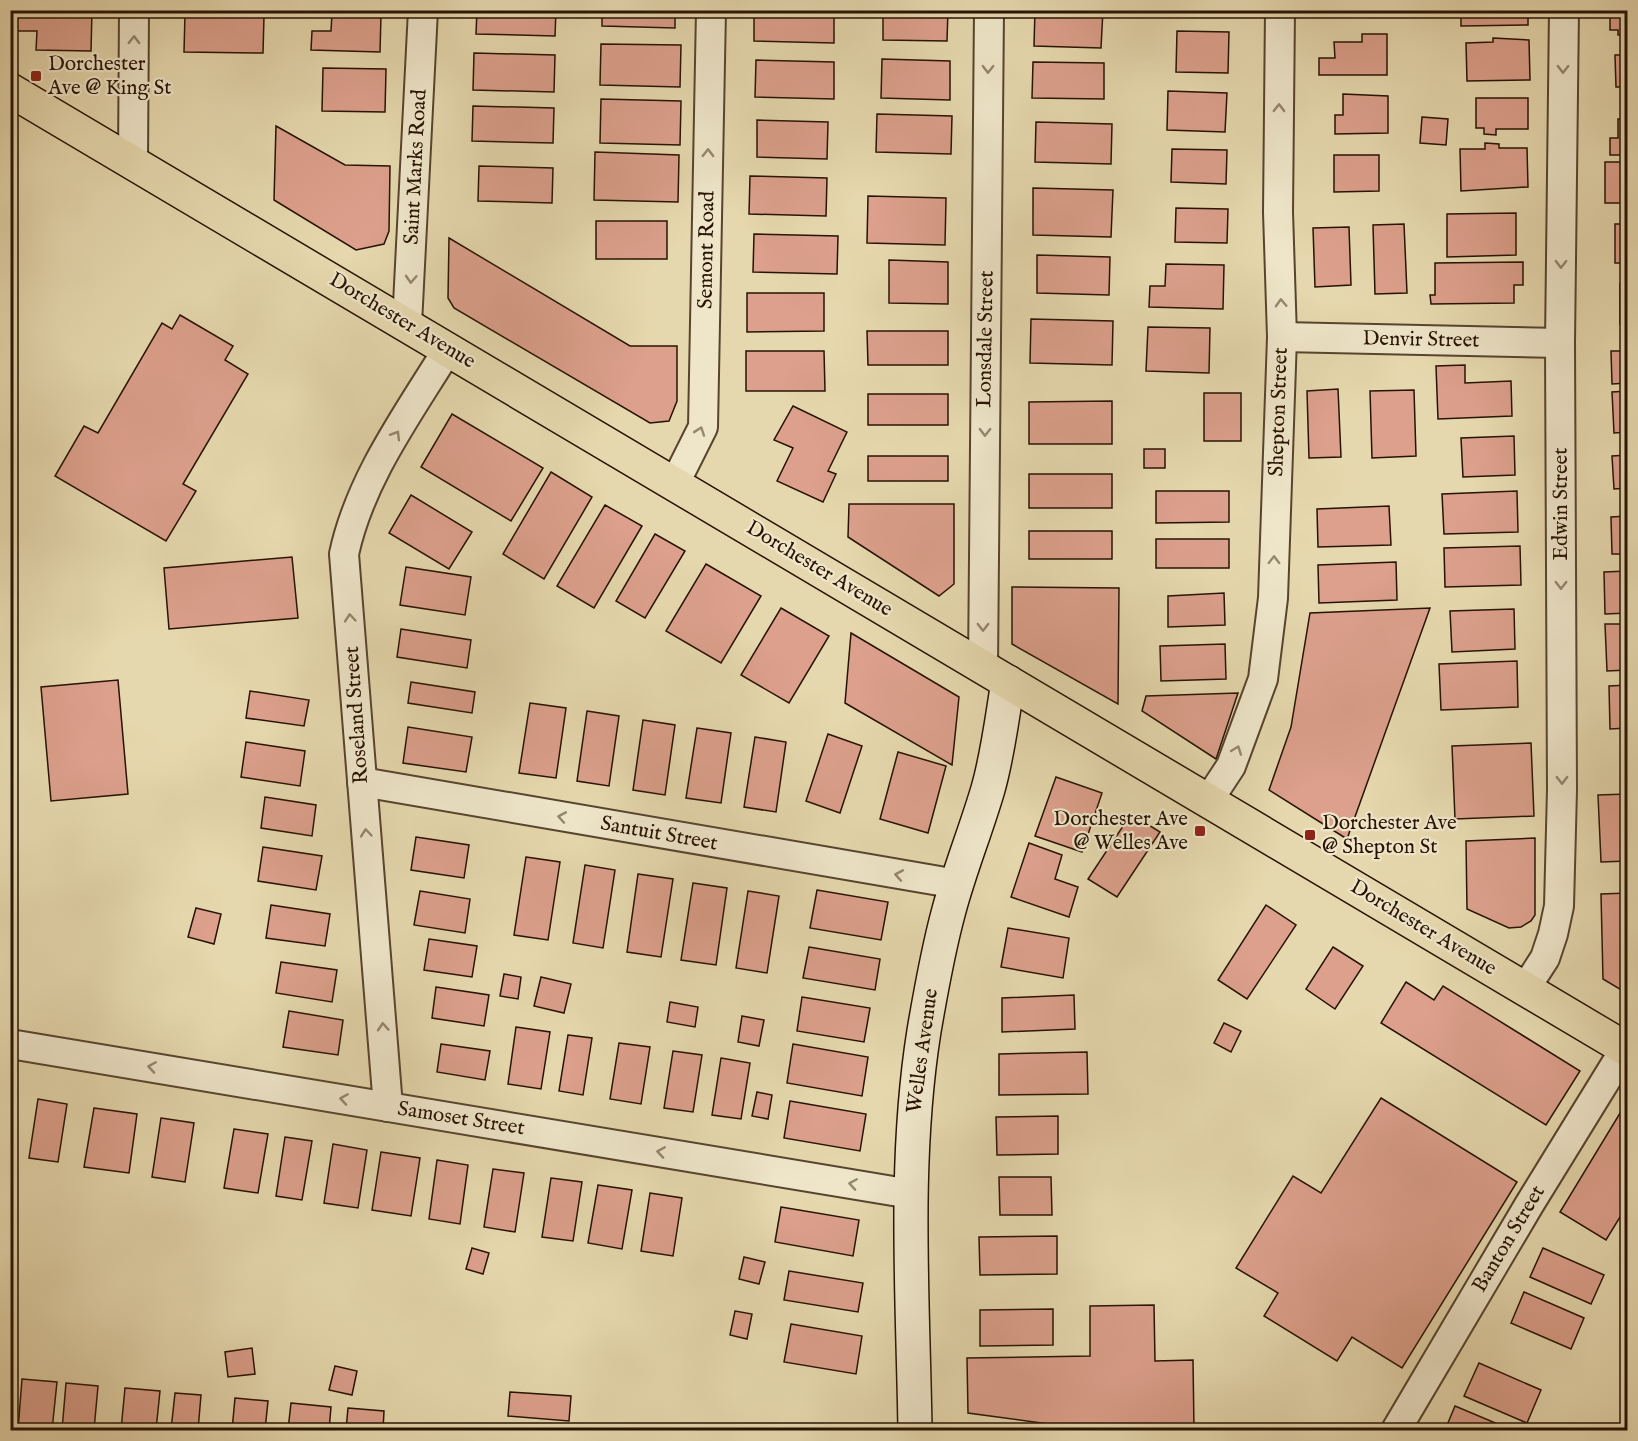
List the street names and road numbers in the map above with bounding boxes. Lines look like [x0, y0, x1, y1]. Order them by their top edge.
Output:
street label: Saint Marks Road [398, 88, 434, 245]
street label: Semont Road [692, 190, 722, 309]
street label: Dorchester Avenue [324, 267, 481, 376]
street label: Lonsdale Street [971, 270, 1001, 408]
street label: Denvir Street [1362, 325, 1480, 355]
street label: Shepton Street [1263, 347, 1295, 477]
street label: Edwin Street [1548, 448, 1575, 560]
street label: Dorchester Avenue [741, 515, 898, 624]
street label: Roseland Street [339, 645, 375, 785]
street label: Santuit Street [598, 810, 720, 858]
street label: Dorchester Avenue [1345, 874, 1502, 983]
street label: Welles Avenue [901, 986, 945, 1115]
street label: Samoset Street [396, 1096, 526, 1142]
street label: Banton Street [1466, 1180, 1552, 1298]

